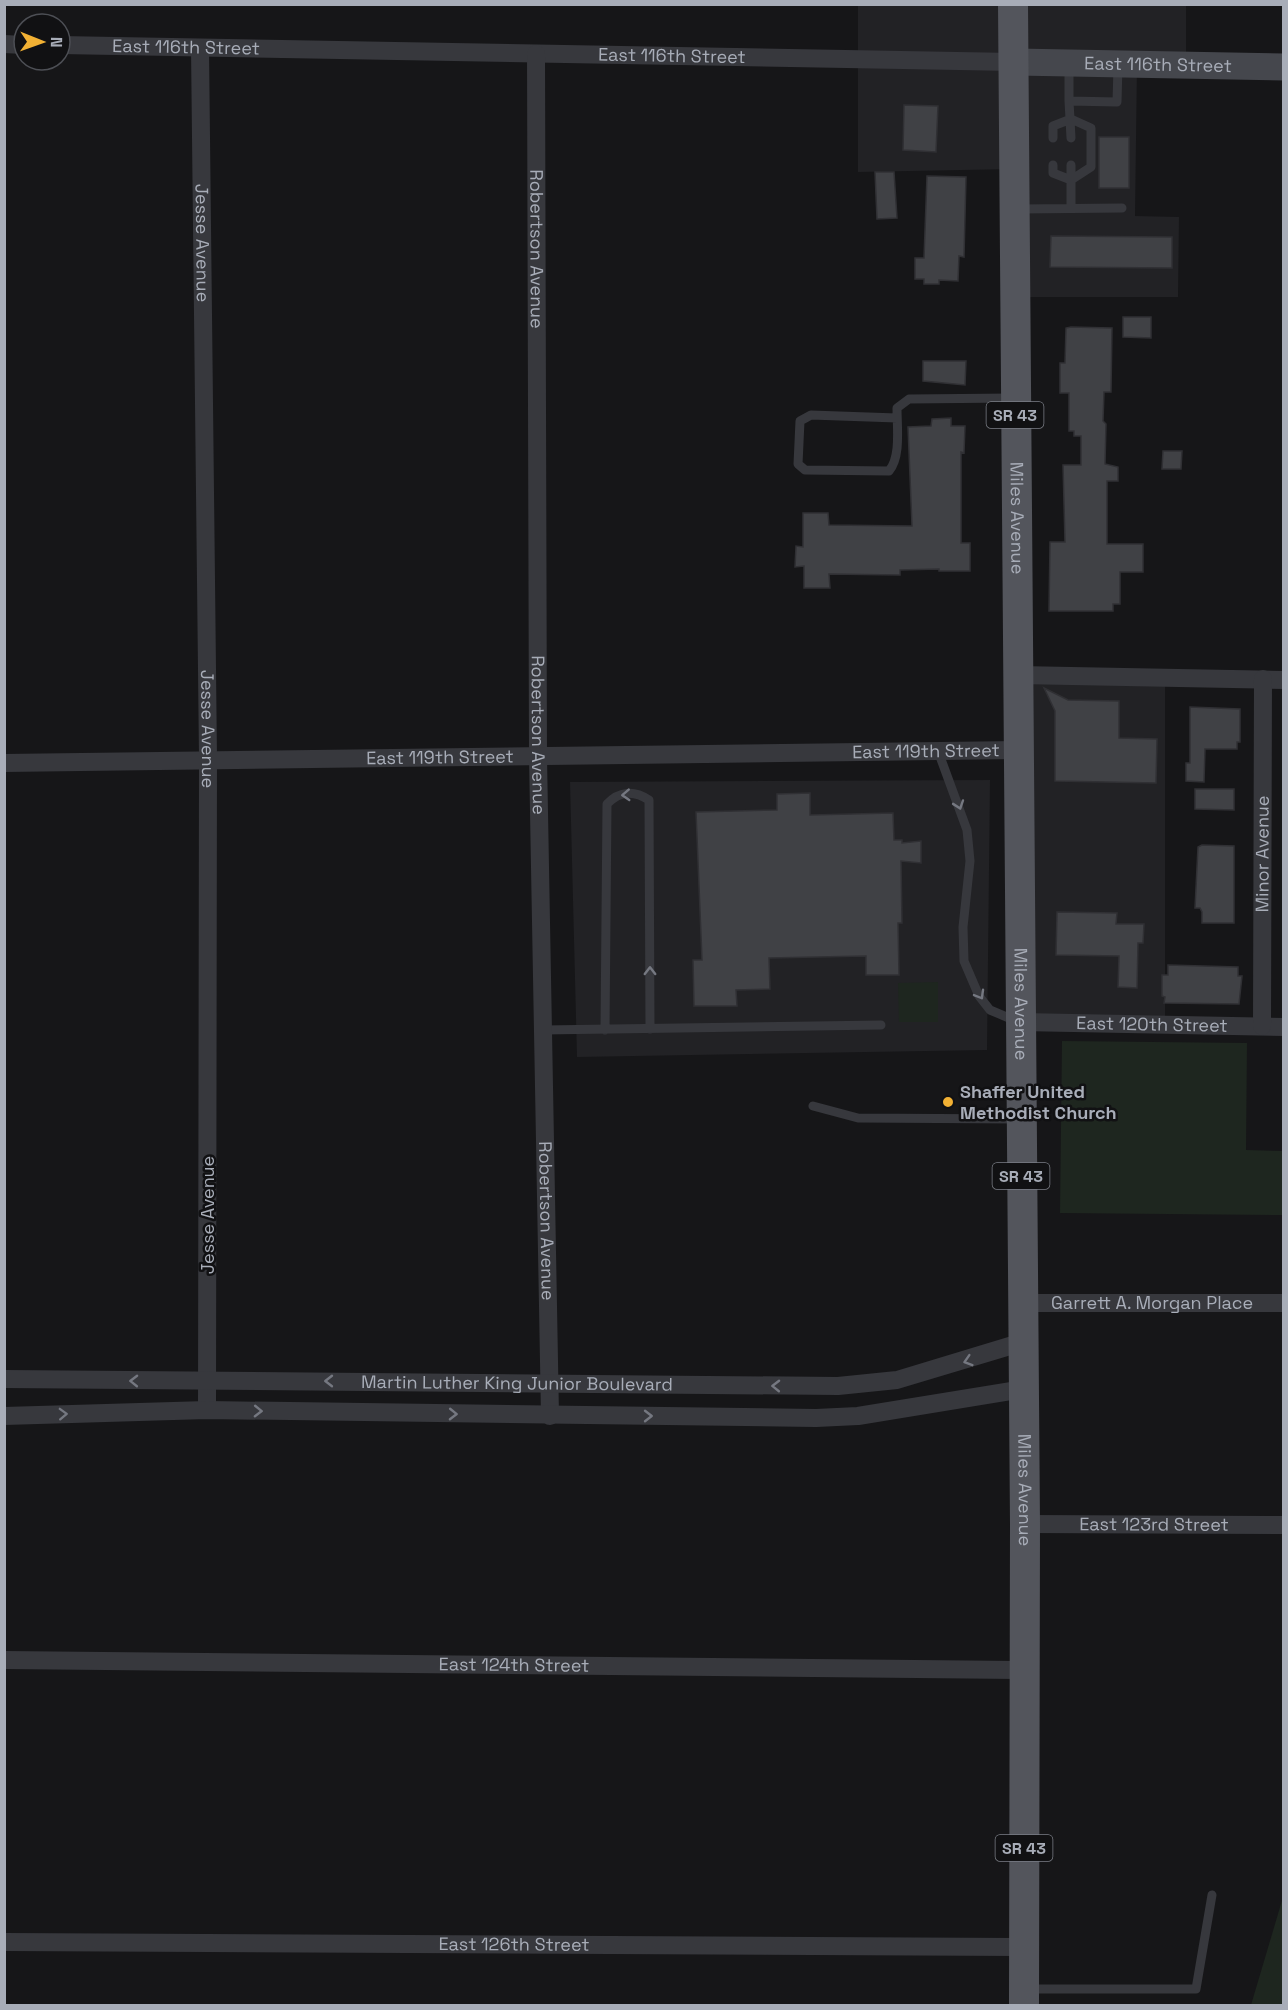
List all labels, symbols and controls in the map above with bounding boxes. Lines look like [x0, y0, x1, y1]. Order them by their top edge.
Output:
north arrow [12, 12, 72, 72]
street label: East 116th Street [112, 34, 260, 60]
text: N [46, 37, 67, 48]
street label: East 116th Street [598, 43, 746, 68]
street label: East 116th Street [1084, 51, 1232, 77]
street label: Robertson Avenue [525, 169, 549, 329]
street label: Jesse Avenue [191, 184, 215, 302]
road number: SR 43 [986, 402, 1044, 428]
street label: Miles Avenue [1006, 462, 1030, 574]
street label: Robertson Avenue [527, 655, 551, 815]
street label: Jesse Avenue [196, 670, 220, 788]
street label: East 119th Street [852, 738, 1000, 763]
street label: East 119th Street [366, 744, 514, 769]
one-way arrow [621, 788, 630, 801]
street label: Minor Avenue [1250, 795, 1274, 913]
one-way arrow [951, 800, 964, 810]
street label: Miles Avenue [1009, 948, 1033, 1060]
one-way arrow [644, 966, 656, 975]
one-way arrow [972, 989, 984, 999]
street label: East 120th Street [1076, 1011, 1228, 1037]
place label: Shaffer United Methodist Church [960, 1080, 1117, 1124]
marker: Shaffer United Methodist Church [941, 1095, 955, 1109]
street label: Robertson Avenue [534, 1141, 560, 1301]
street label: Jesse Avenue [196, 1156, 219, 1274]
road number: SR 43 [992, 1163, 1050, 1189]
street label: Garrett A. Morgan Place [1051, 1291, 1253, 1314]
one-way arrow [963, 1354, 974, 1366]
street label: Martin Luther King Junior Boulevard [361, 1370, 673, 1396]
one-way arrow [129, 1375, 138, 1387]
one-way arrow [324, 1375, 333, 1387]
one-way arrow [771, 1379, 780, 1392]
one-way arrow [253, 1404, 262, 1417]
one-way arrow [58, 1408, 67, 1420]
one-way arrow [448, 1408, 457, 1420]
one-way arrow [643, 1410, 652, 1423]
street label: Miles Avenue [1013, 1434, 1037, 1546]
street label: East 123rd Street [1079, 1512, 1229, 1536]
street label: East 124th Street [439, 1652, 589, 1677]
road number: SR 43 [996, 1835, 1052, 1861]
street label: East 126th Street [438, 1932, 590, 1956]

